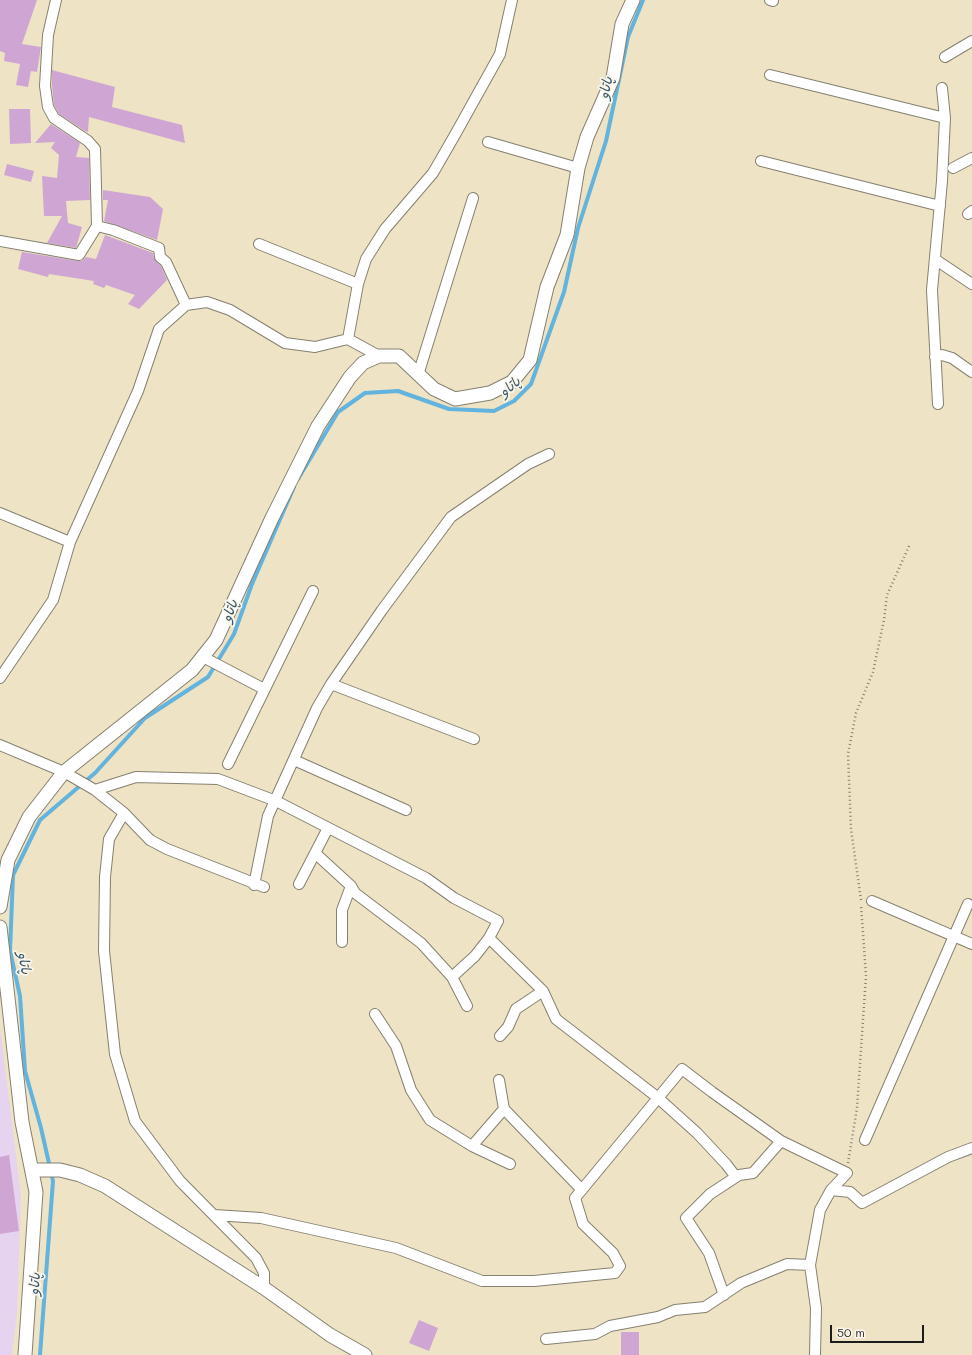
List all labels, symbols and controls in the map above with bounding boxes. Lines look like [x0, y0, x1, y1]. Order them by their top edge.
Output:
water label: پاتاو [595, 75, 617, 101]
water label: پاتاو [496, 373, 524, 401]
water label: پاتاو [218, 598, 242, 624]
water label: پاتاو [14, 950, 34, 976]
water label: پاتاو [26, 1272, 44, 1296]
scale bar [832, 1317, 926, 1343]
text: 50 m [837, 1324, 865, 1340]

